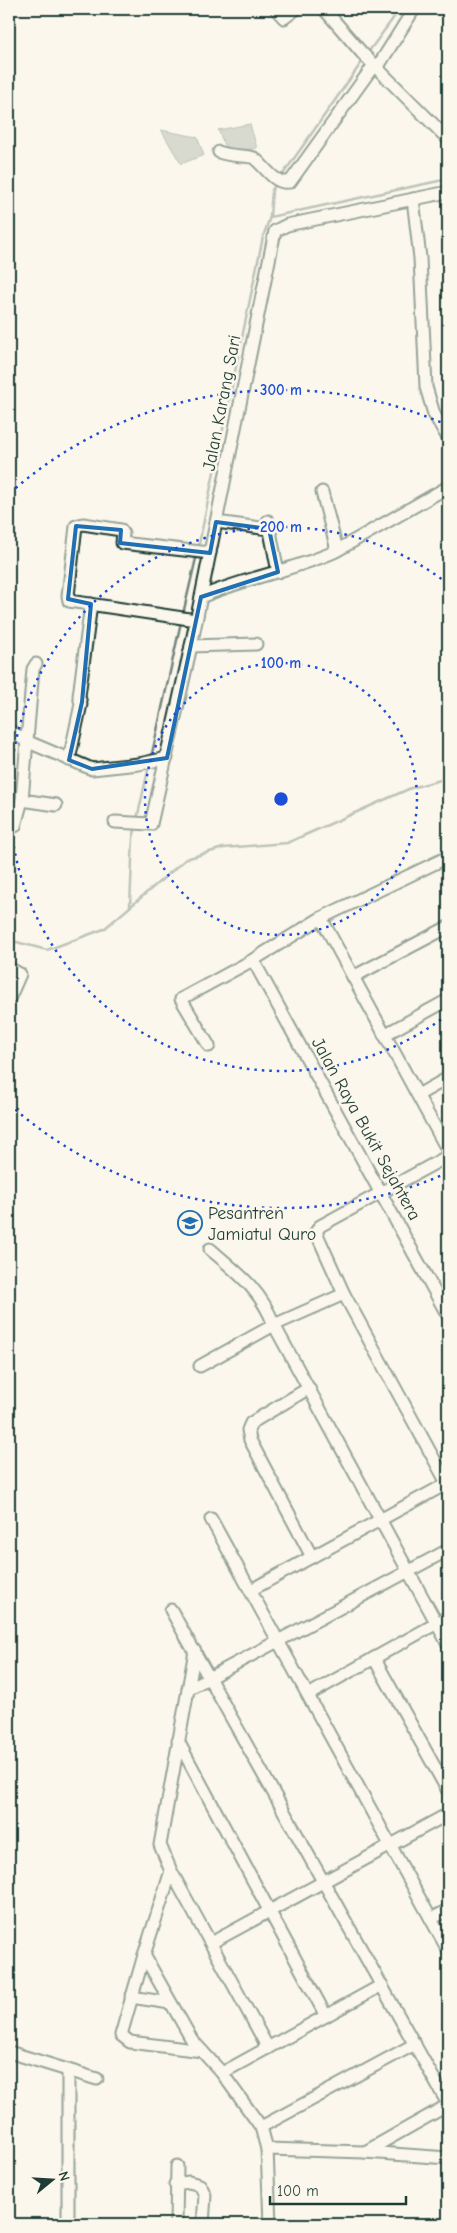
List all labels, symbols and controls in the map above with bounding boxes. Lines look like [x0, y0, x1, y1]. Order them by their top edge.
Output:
street label: Jalan Karang Sari [199, 333, 245, 473]
text: 300 m [260, 381, 302, 399]
text: 200 m [260, 518, 302, 536]
text: 100 m [261, 654, 301, 672]
centre of rings [272, 790, 290, 808]
street label: Jalan Raya Bukit Sejahtera [307, 1034, 425, 1224]
place label: Pesantren Jamiatul Quro [208, 1203, 316, 1245]
school or university icon: Pesantren Jamiatul Quro [177, 1210, 203, 1236]
north arrow [28, 2156, 78, 2206]
text: N [54, 2169, 73, 2183]
scale bar [270, 2173, 406, 2205]
text: 100 m [277, 2182, 319, 2200]

